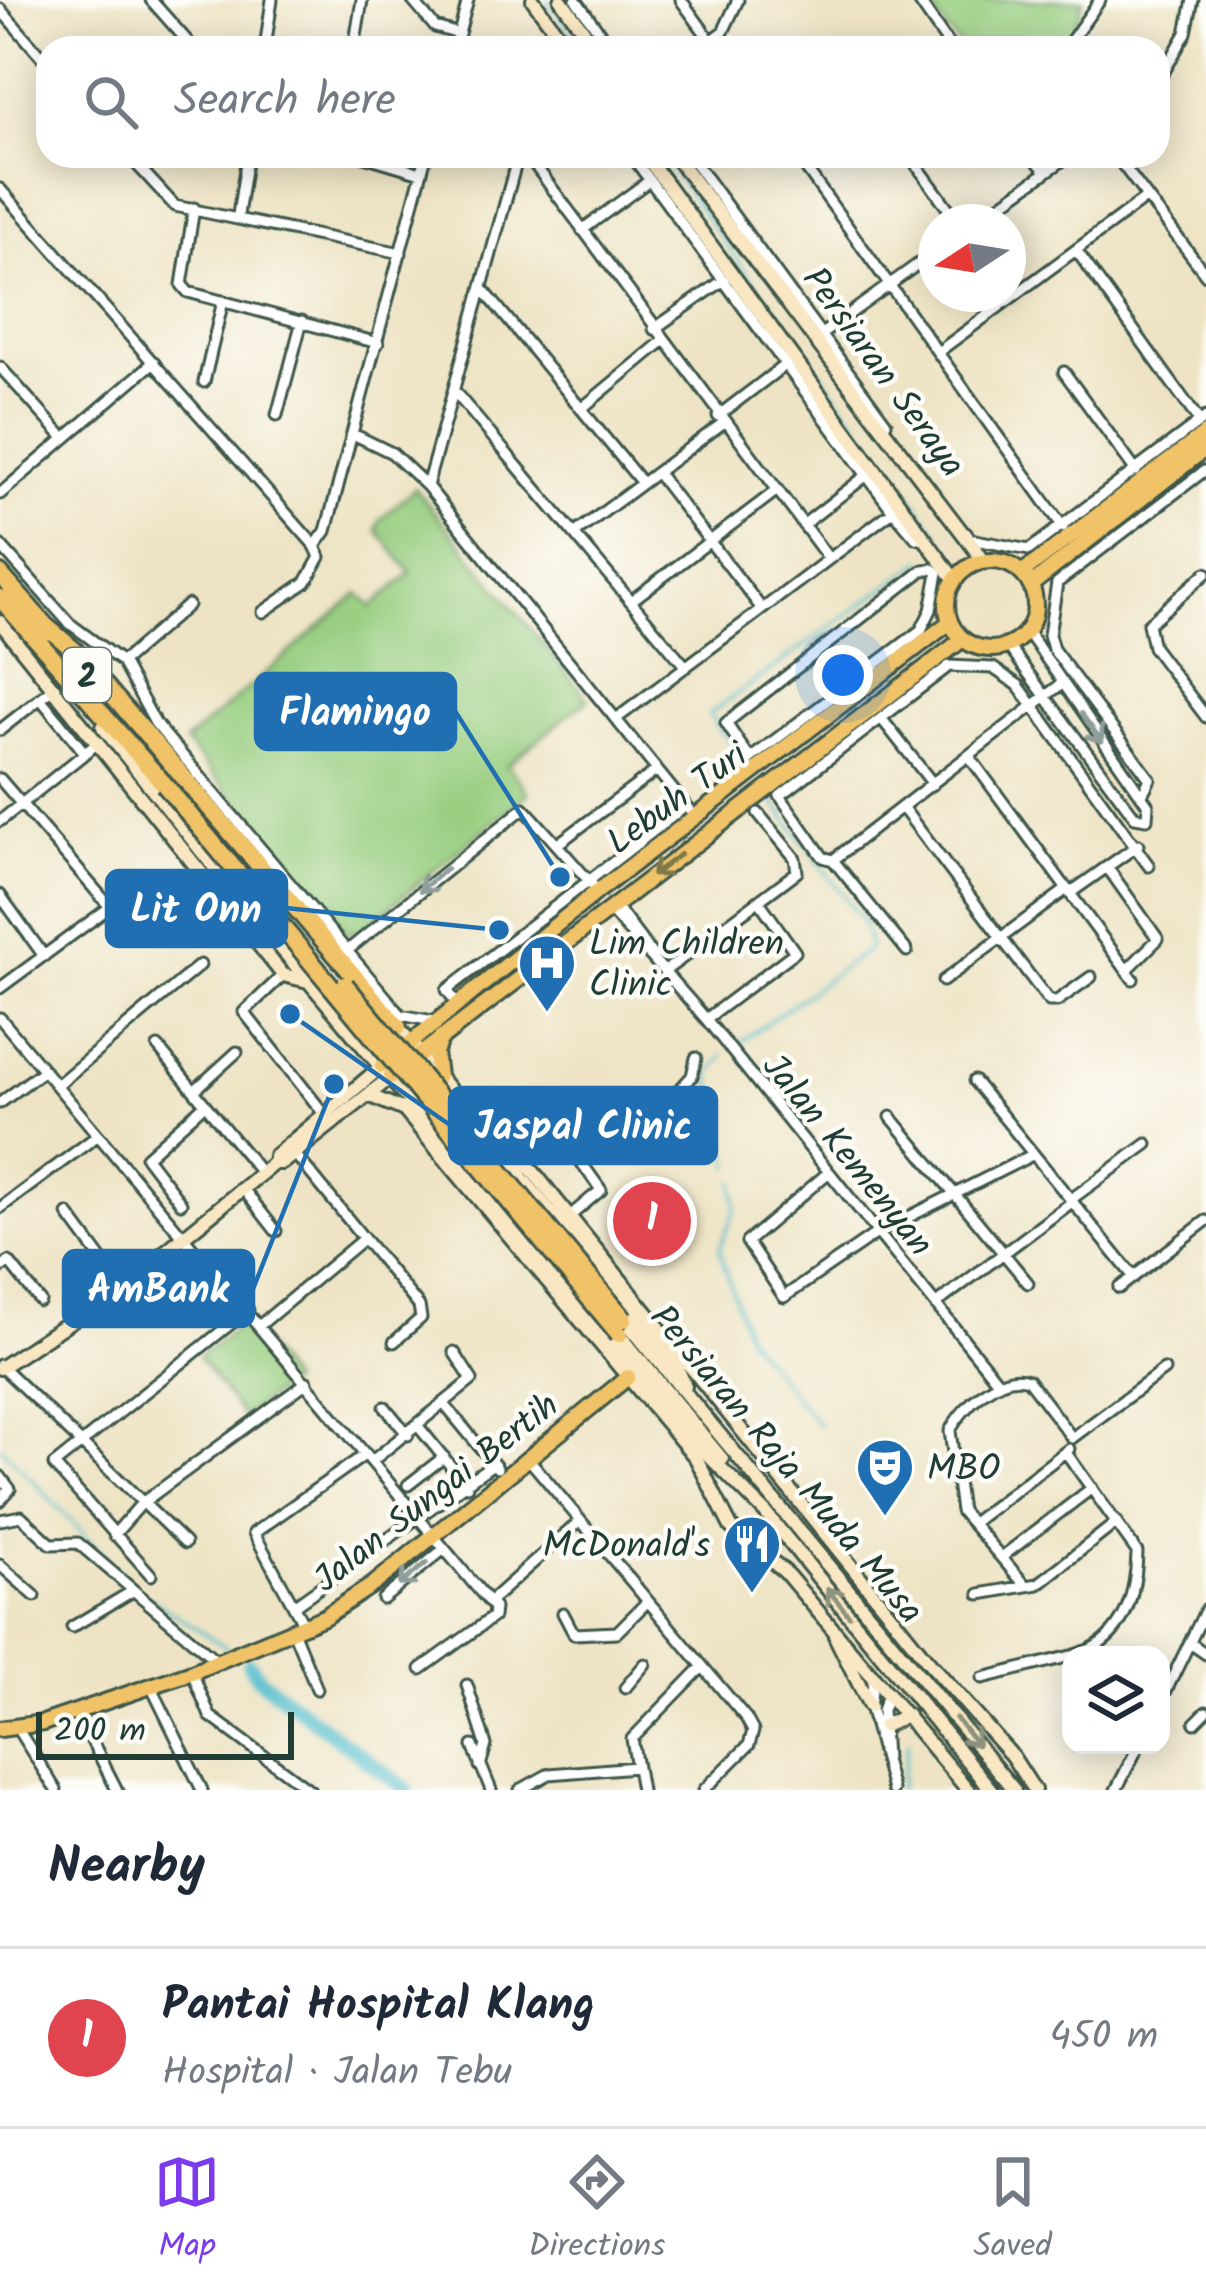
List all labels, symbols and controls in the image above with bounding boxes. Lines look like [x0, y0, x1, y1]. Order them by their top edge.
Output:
search box [36, 36, 1170, 168]
text: Search here [174, 66, 396, 138]
icon: search [78, 69, 144, 135]
north arrow [918, 204, 1026, 312]
street label: Persiaran Seraya [786, 256, 978, 490]
your location [813, 645, 873, 705]
road number: 2 [63, 648, 111, 702]
callout: Flamingo [256, 674, 455, 749]
text: Flamingo [279, 684, 431, 746]
one-way arrow [1079, 711, 1105, 744]
street label: Lebuh Turi [595, 728, 762, 871]
one-way arrow [650, 852, 683, 878]
one-way arrow [418, 865, 449, 893]
callout: Lit Onn [107, 871, 286, 946]
text: Lit Onn [130, 881, 262, 943]
place label: Lim Children Clinic [589, 917, 784, 1015]
hospital icon: Lim Children Clinic [516, 932, 578, 1014]
street label: Jalan Kemenyan [746, 1042, 946, 1270]
callout: Jaspal Clinic [450, 1088, 716, 1163]
text: Jaspal Clinic [474, 1098, 692, 1160]
pin: 1 [613, 1176, 691, 1266]
callout: AmBank [64, 1251, 253, 1326]
text: AmBank [87, 1261, 231, 1323]
street label: Persiaran Raja Muda Musa [634, 1293, 936, 1638]
street label: Jalan Sungai Bertih [302, 1379, 572, 1608]
theatre icon: MBO [854, 1436, 916, 1518]
place label: MBO [927, 1442, 1000, 1499]
restaurant icon: McDonald's [721, 1513, 783, 1595]
place label: McDonald's [543, 1519, 710, 1576]
one-way arrow [398, 1560, 429, 1587]
one-way arrow [825, 1586, 852, 1618]
map controls [1062, 1646, 1170, 1754]
button: layers [1062, 1646, 1170, 1754]
scale bar [36, 1706, 294, 1759]
text: 200 m [54, 1706, 146, 1759]
one-way arrow [953, 1716, 980, 1747]
text: Nearby [48, 1828, 205, 1909]
text: Pantai Hospital Klang [162, 1971, 595, 2043]
text: 1 [81, 2007, 93, 2069]
text: 450 m [1049, 2007, 1158, 2069]
text: Hospital · Jalan Tebu [162, 2043, 512, 2105]
tab: Map [154, 2149, 220, 2274]
tab: Directions [528, 2149, 665, 2274]
tab: Saved [974, 2149, 1052, 2274]

